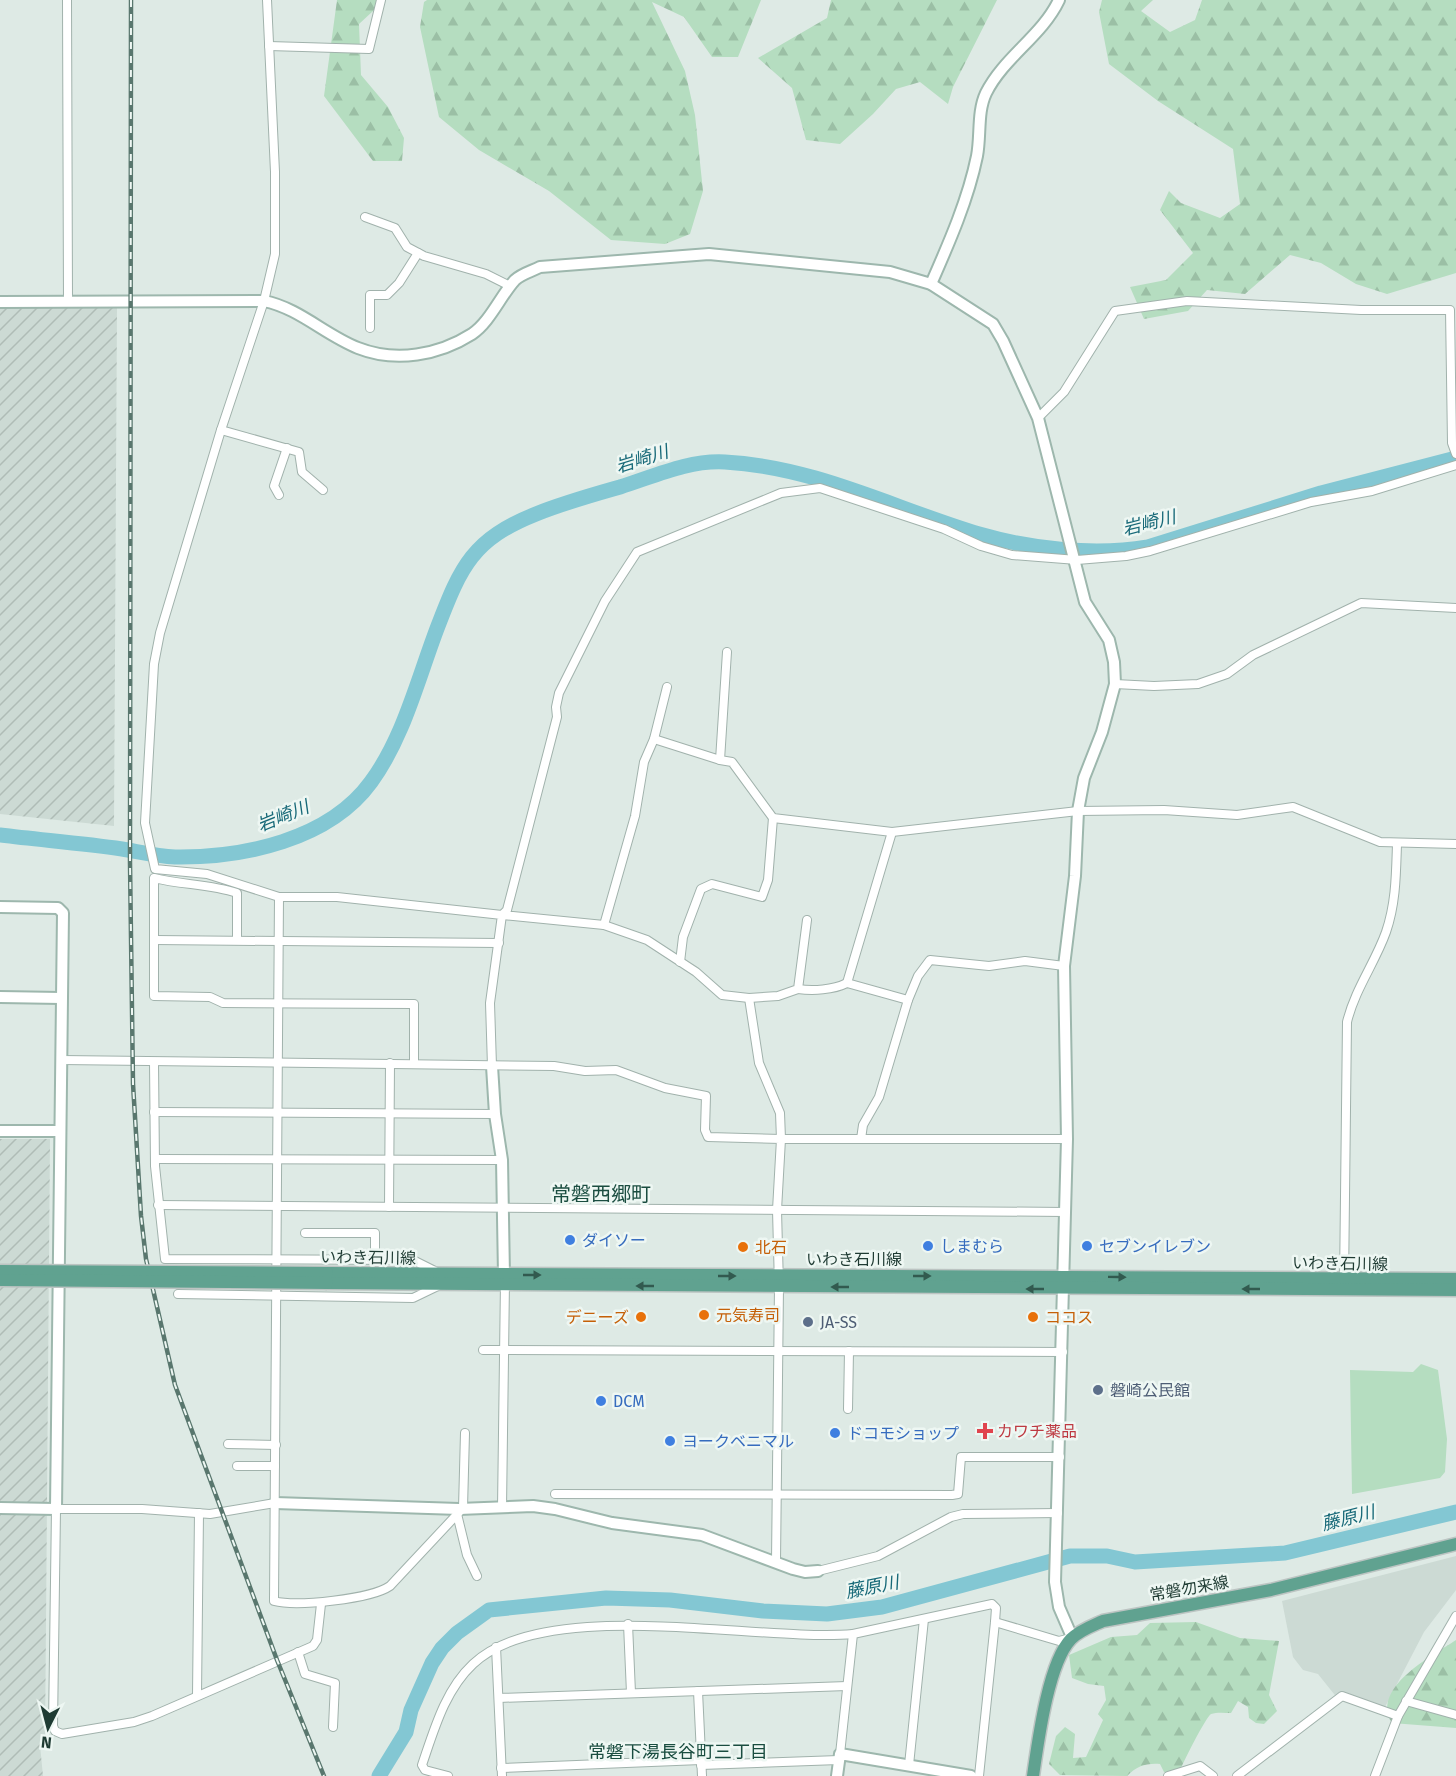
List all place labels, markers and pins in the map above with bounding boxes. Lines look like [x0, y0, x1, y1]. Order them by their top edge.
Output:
place label: ダイソー [582, 1231, 646, 1250]
marker: ダイソー [563, 1233, 577, 1247]
place label: しまむら [940, 1237, 1004, 1256]
place label: セブンイレブン [1099, 1237, 1211, 1256]
place label: 北石 [755, 1238, 787, 1257]
marker: しまむら [921, 1239, 935, 1253]
marker: セブンイレブン [1080, 1239, 1094, 1253]
marker: 北石 [736, 1240, 750, 1254]
place label: 元気寿司 [716, 1306, 780, 1325]
place label: デニーズ [566, 1308, 629, 1327]
marker: 元気寿司 [697, 1308, 711, 1322]
place label: ココス [1045, 1308, 1093, 1327]
marker: デニーズ [634, 1310, 648, 1324]
marker: ココス [1026, 1310, 1040, 1324]
place label: JA-SS [820, 1313, 857, 1332]
marker: JA-SS [801, 1315, 815, 1329]
place label: 磐崎公民館 [1110, 1381, 1190, 1400]
marker: 磐崎公民館 [1091, 1383, 1105, 1397]
place label: DCM [613, 1392, 645, 1411]
marker: DCM [594, 1394, 608, 1408]
place label: カワチ薬品 [997, 1422, 1077, 1441]
place label: ドコモショップ [847, 1424, 959, 1443]
marker: カワチ薬品 [978, 1424, 992, 1438]
marker: ドコモショップ [828, 1426, 842, 1440]
place label: ヨークベニマル [682, 1432, 794, 1451]
marker: ヨークベニマル [663, 1434, 677, 1448]

